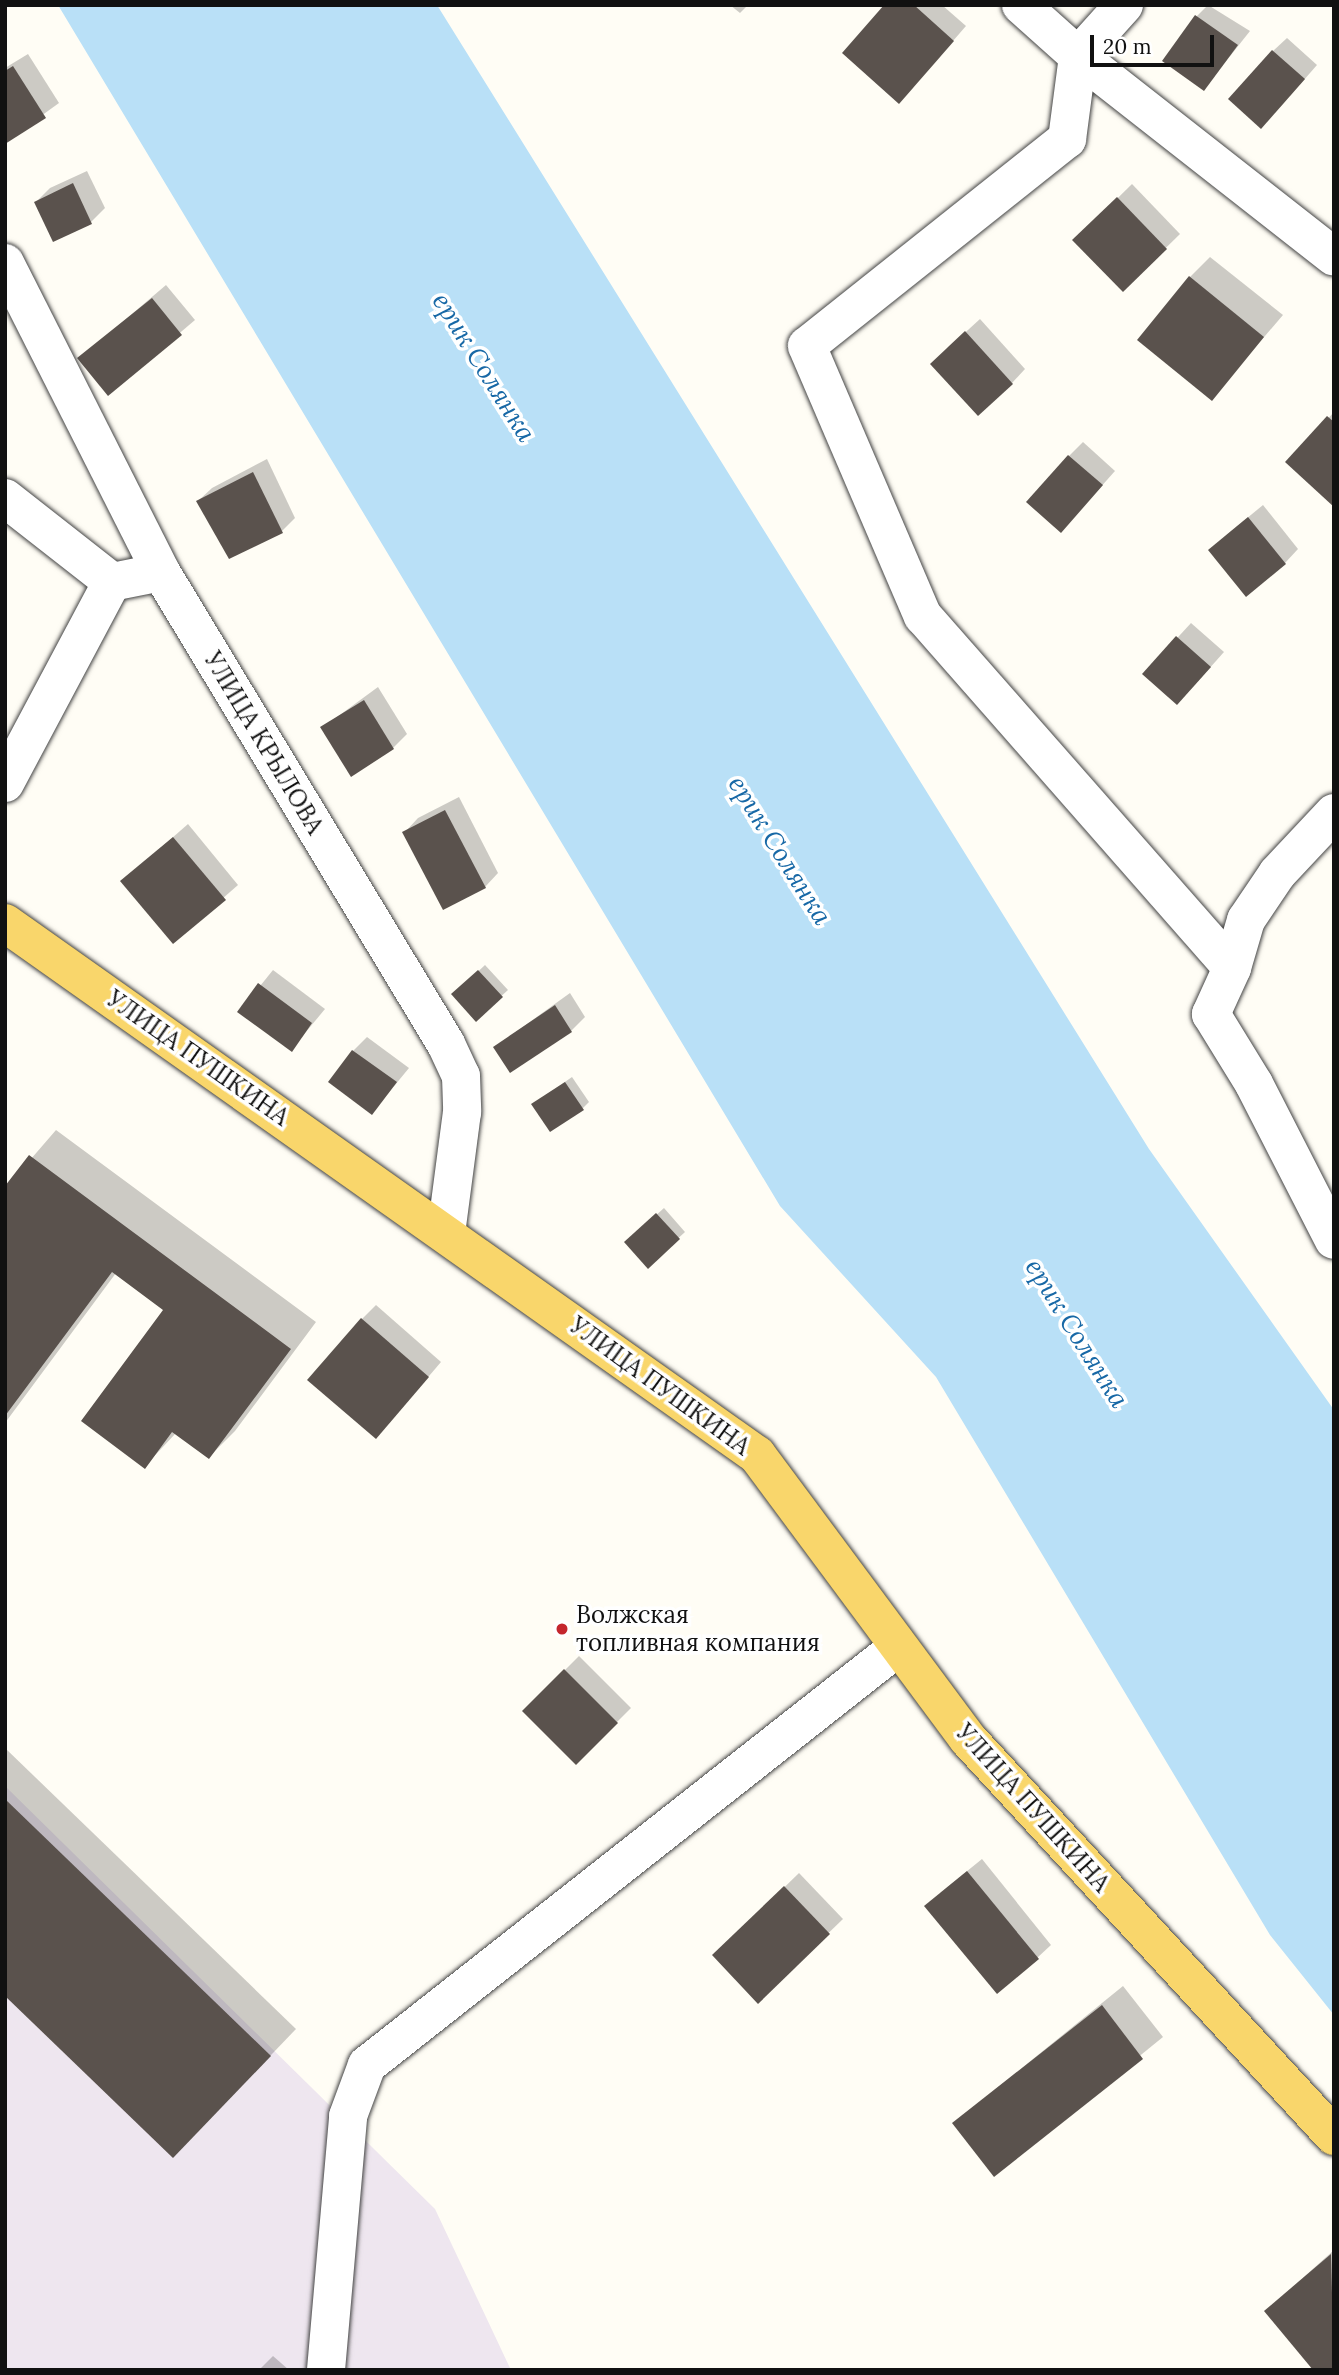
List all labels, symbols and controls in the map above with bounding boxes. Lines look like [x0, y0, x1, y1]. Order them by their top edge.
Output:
scale bar [1094, 21, 1218, 65]
text: 20 m [1103, 33, 1152, 60]
water label: ерик Солянка [426, 287, 542, 447]
street label: УЛИЦА КРЫЛОВА [198, 647, 330, 839]
water label: ерик Солянка [722, 770, 838, 930]
street label: УЛИЦА ПУШКИНА [101, 984, 295, 1132]
water label: ерик Солянка [1019, 1253, 1135, 1413]
street label: УЛИЦА ПУШКИНА [564, 1311, 756, 1461]
place label: Волжская топливная компания [576, 1601, 820, 1657]
marker: Волжская топливная компания [554, 1621, 570, 1637]
street label: УЛИЦА ПУШКИНА [950, 1718, 1116, 1898]

